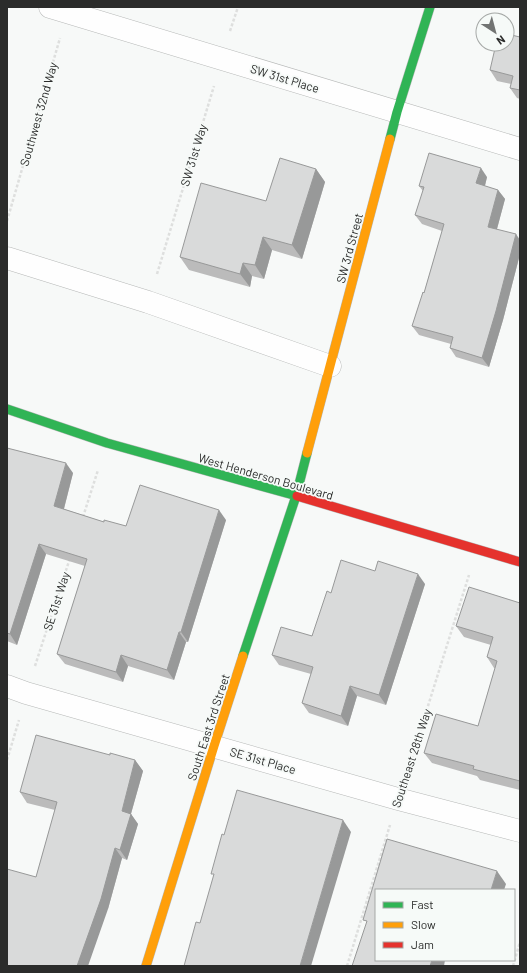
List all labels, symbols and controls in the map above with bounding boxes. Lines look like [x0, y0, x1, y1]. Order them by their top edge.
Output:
north arrow [475, 12, 515, 52]
text: N [494, 33, 508, 48]
street label: Southwest 32nd Way [16, 60, 60, 168]
street label: SW 31st Place [249, 61, 321, 95]
street label: SW 31st Way [177, 122, 209, 188]
street label: SW 3rd Street [333, 211, 365, 285]
street label: West Henderson Boulevard [197, 450, 335, 502]
street label: SE 31st Way [40, 569, 72, 632]
street label: South East 3rd Street [184, 672, 232, 782]
street label: Southeast 28th Way [388, 706, 434, 809]
street label: SE 31st Place [228, 744, 298, 776]
legend [375, 889, 515, 961]
text: Fast [411, 897, 434, 911]
text: Slow [411, 917, 436, 931]
text: Jam [411, 937, 434, 951]

